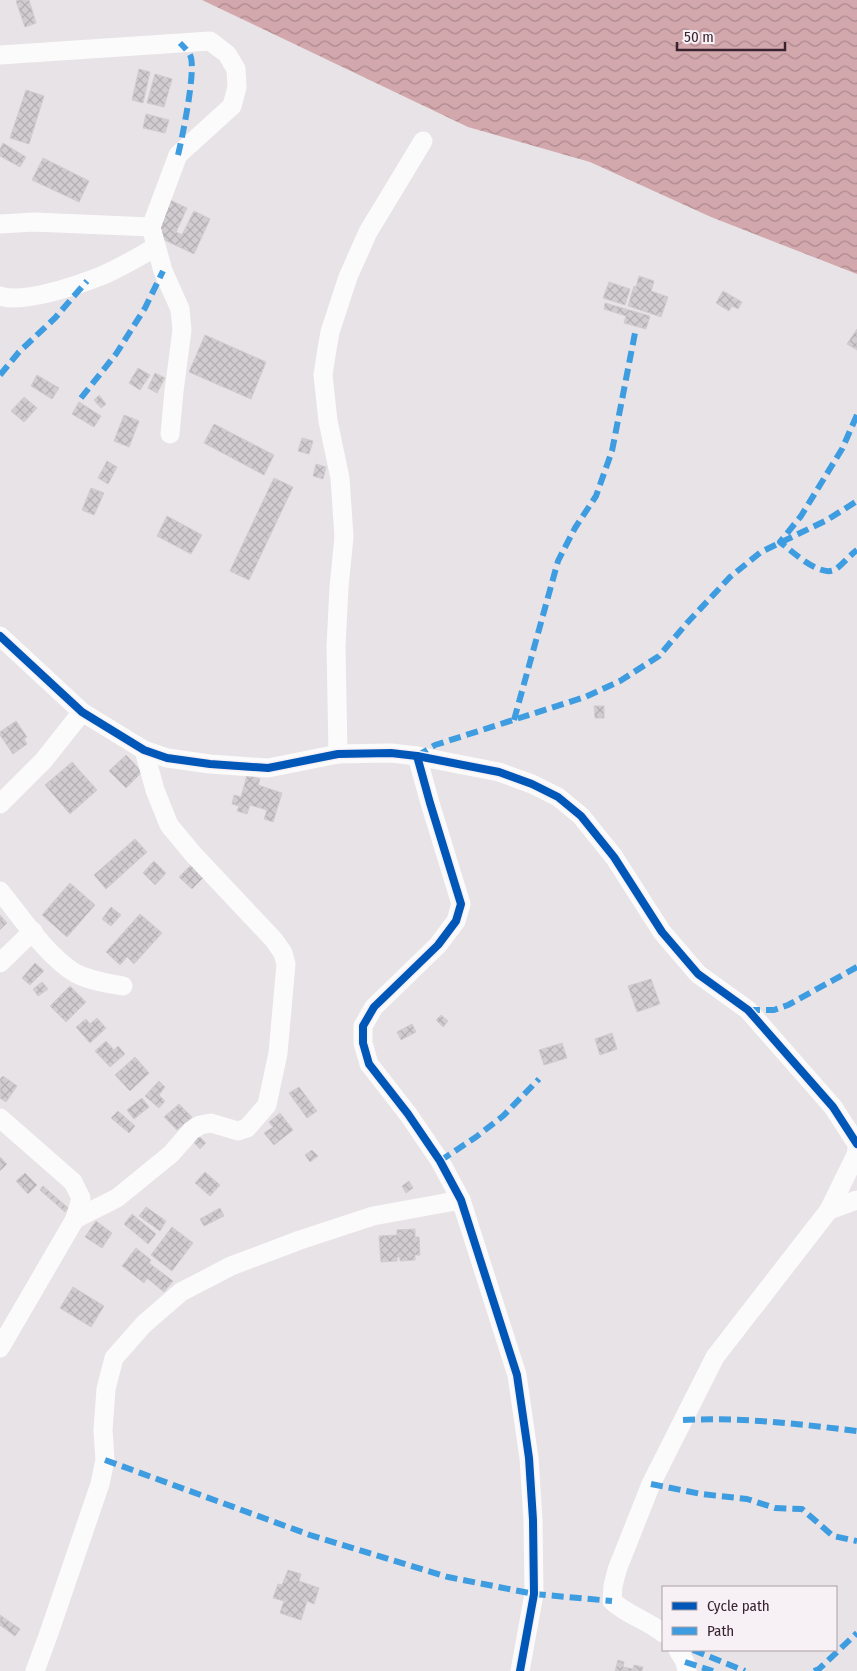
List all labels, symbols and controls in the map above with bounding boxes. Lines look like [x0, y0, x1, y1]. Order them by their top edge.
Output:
scale bar [677, 20, 784, 52]
text: 50 m [684, 28, 714, 46]
legend [662, 1586, 837, 1651]
text: Cycle path [707, 1597, 770, 1615]
text: Path [707, 1622, 734, 1640]

